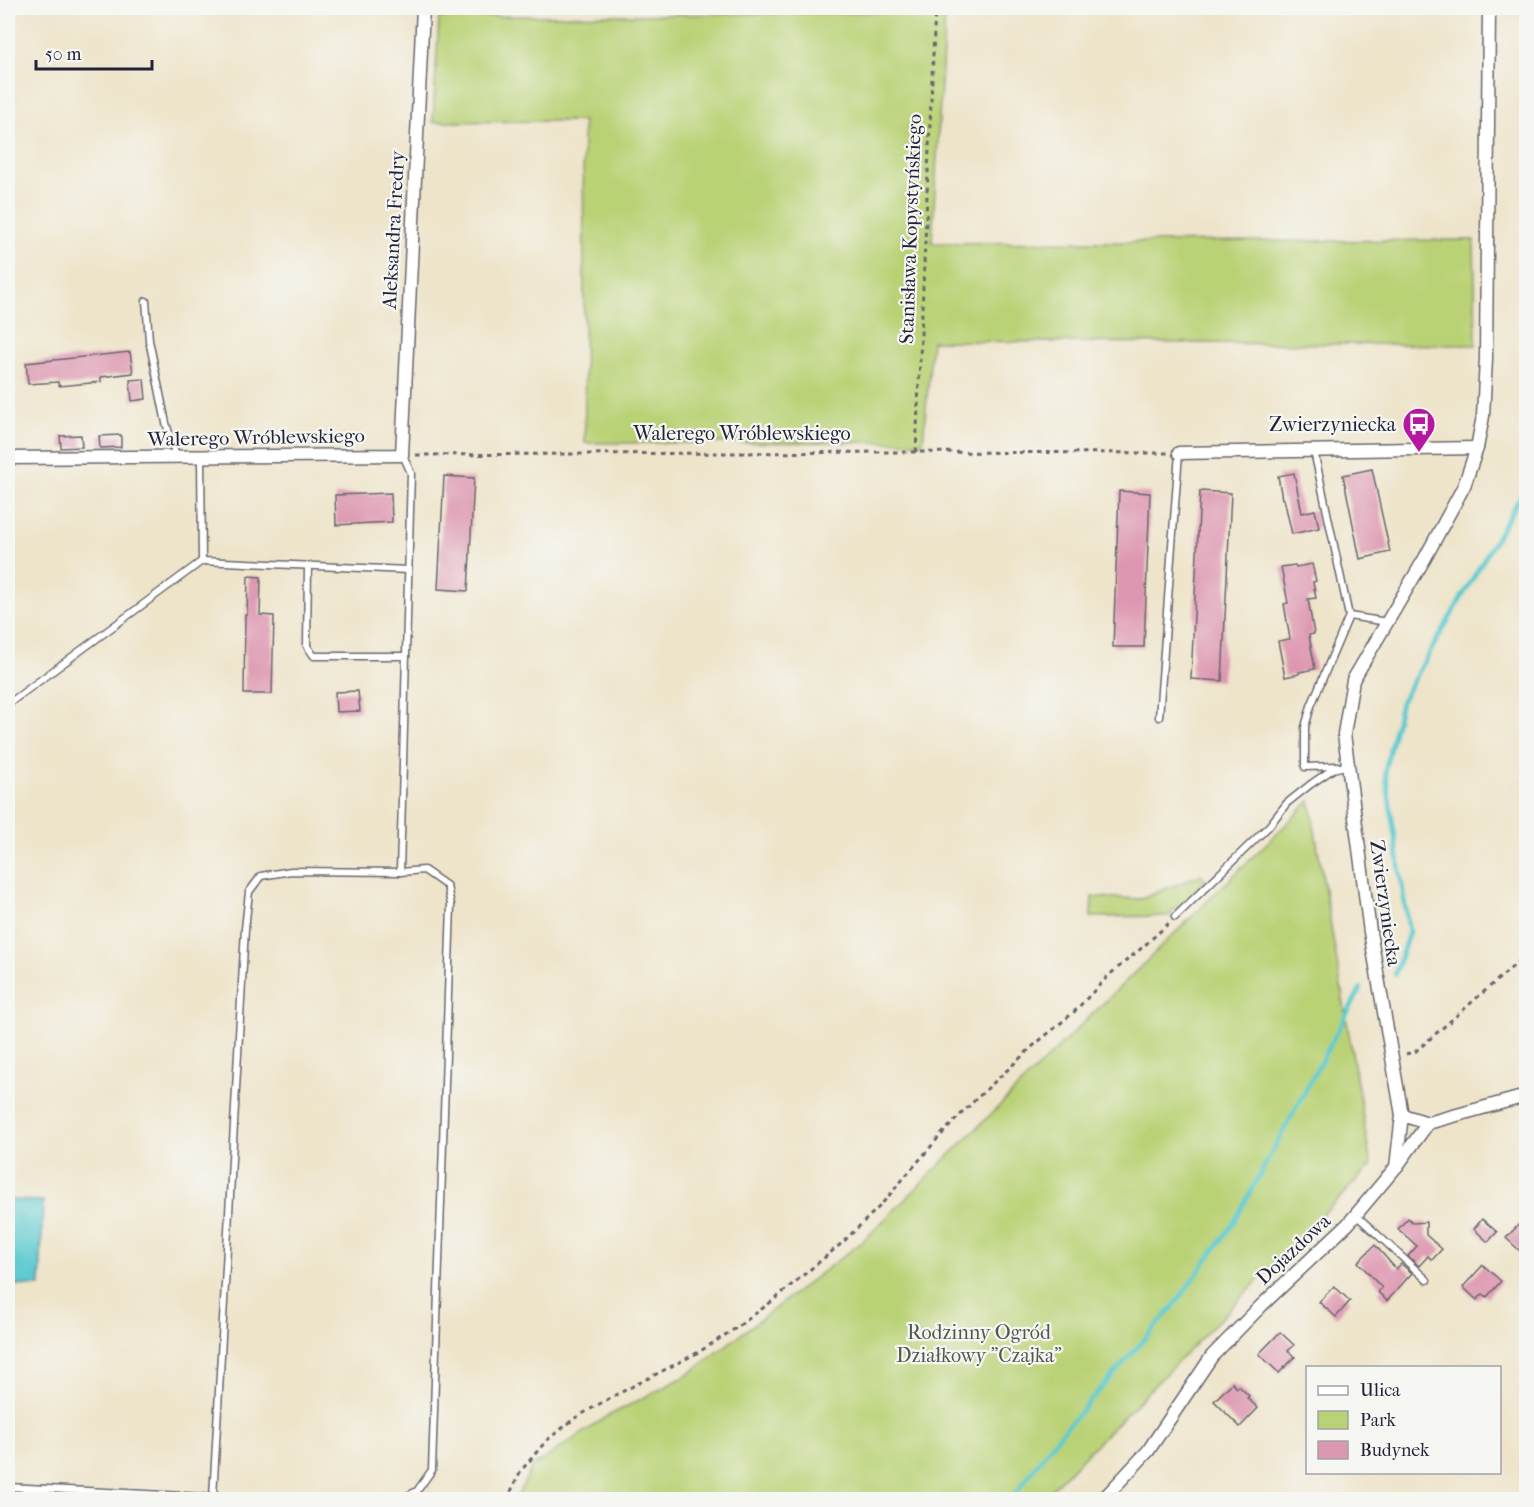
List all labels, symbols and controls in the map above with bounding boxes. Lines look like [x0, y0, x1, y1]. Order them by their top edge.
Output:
scale bar [36, 33, 152, 71]
text: 50 m [45, 44, 82, 65]
street label: Stanisława Kopystyńskiego [895, 114, 926, 344]
street label: Aleksandra Fredry [378, 149, 409, 311]
bus stop icon: Zwierzyniecka [1401, 406, 1437, 453]
place label: Zwierzyniecka [1269, 413, 1397, 436]
street label: Walerego Wróblewskiego [632, 422, 851, 445]
street label: Walerego Wróblewskiego [146, 424, 365, 451]
street label: Zwierzyniecka [1365, 839, 1406, 968]
street label: Dojazdowa [1251, 1209, 1336, 1290]
park label: Rodzinny Ogród Działkowy "Czajka" [896, 1321, 1062, 1367]
legend [1306, 1366, 1501, 1474]
text: Ulica [1360, 1380, 1401, 1401]
text: Park [1360, 1410, 1397, 1431]
text: Budynek [1360, 1440, 1430, 1461]

